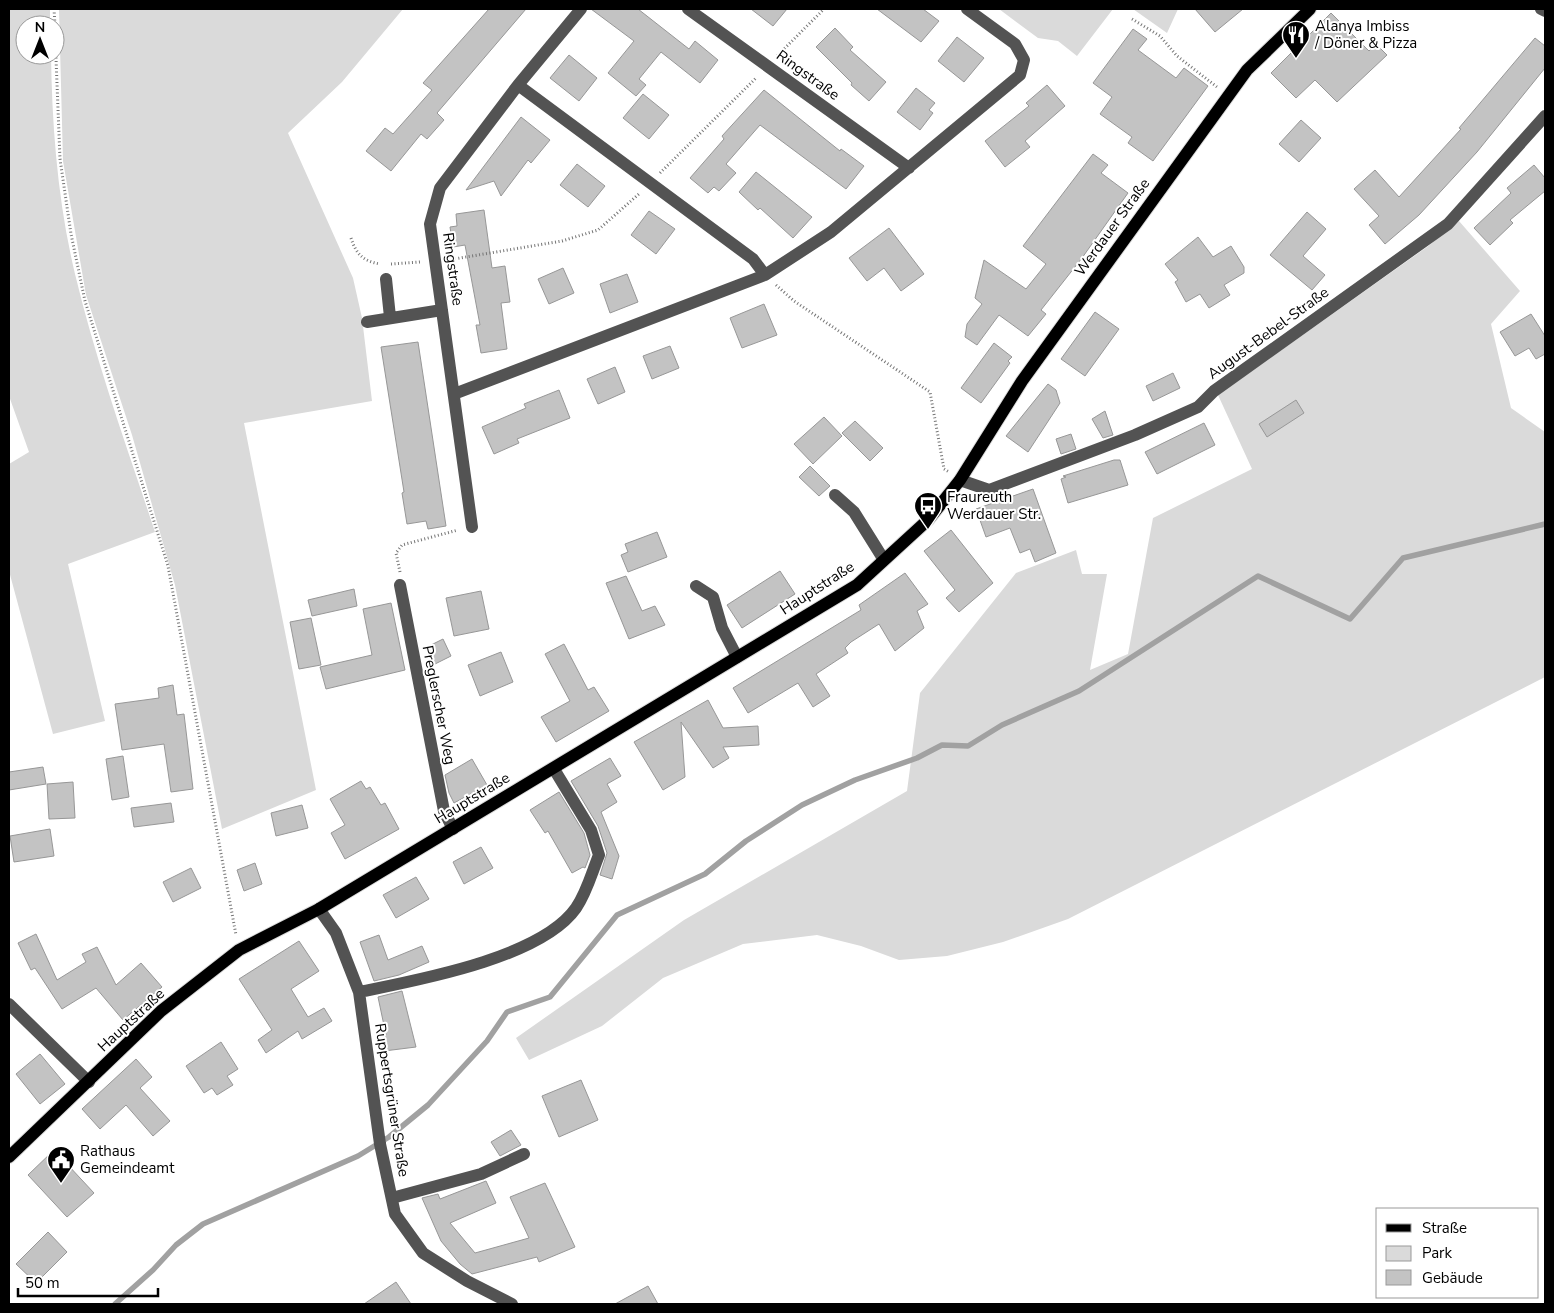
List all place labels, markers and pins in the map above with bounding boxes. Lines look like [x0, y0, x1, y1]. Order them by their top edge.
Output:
place label: Alanya Imbiss / Döner & Pizza [1314, 16, 1417, 53]
restaurant icon: Alanya Imbiss / Döner & Pizza [1281, 20, 1311, 59]
place label: Fraureuth Werdauer Str. [947, 487, 1041, 524]
bus stop icon: Fraureuth Werdauer Str. [913, 491, 943, 530]
place label: Rathaus Gemeindeamt [80, 1141, 175, 1178]
public building icon: Rathaus Gemeindeamt [46, 1145, 76, 1184]

